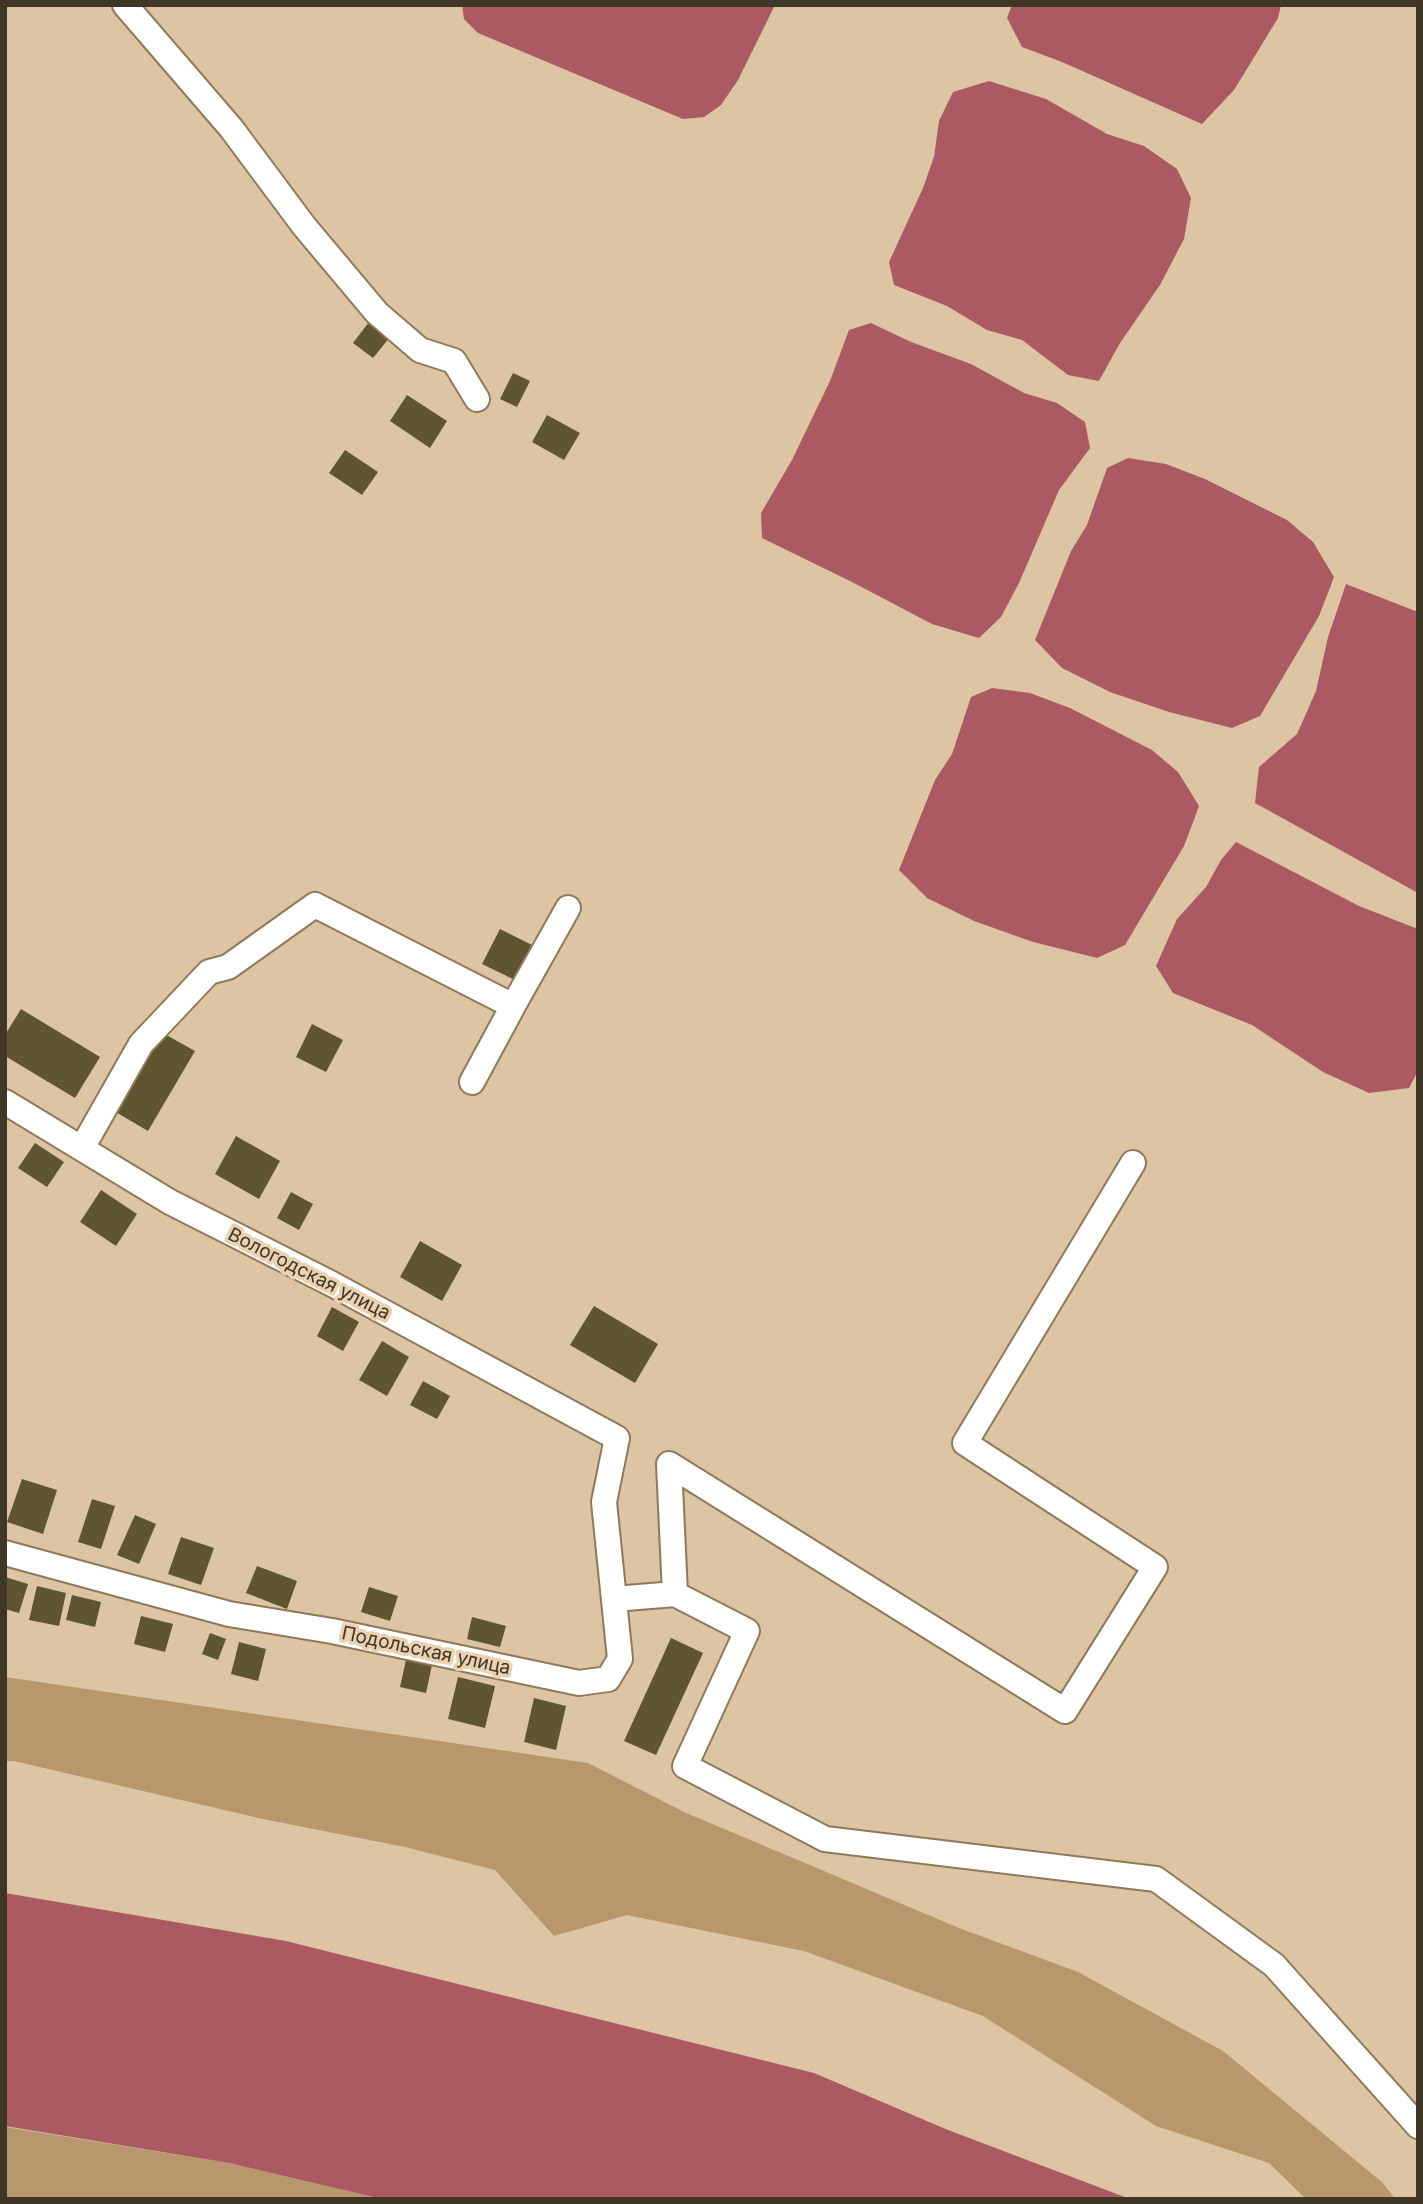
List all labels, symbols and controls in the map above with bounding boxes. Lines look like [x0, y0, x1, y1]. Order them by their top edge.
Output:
street label: Вологодская улица [224, 1223, 394, 1325]
street label: Подольская улица [339, 1622, 513, 1680]

